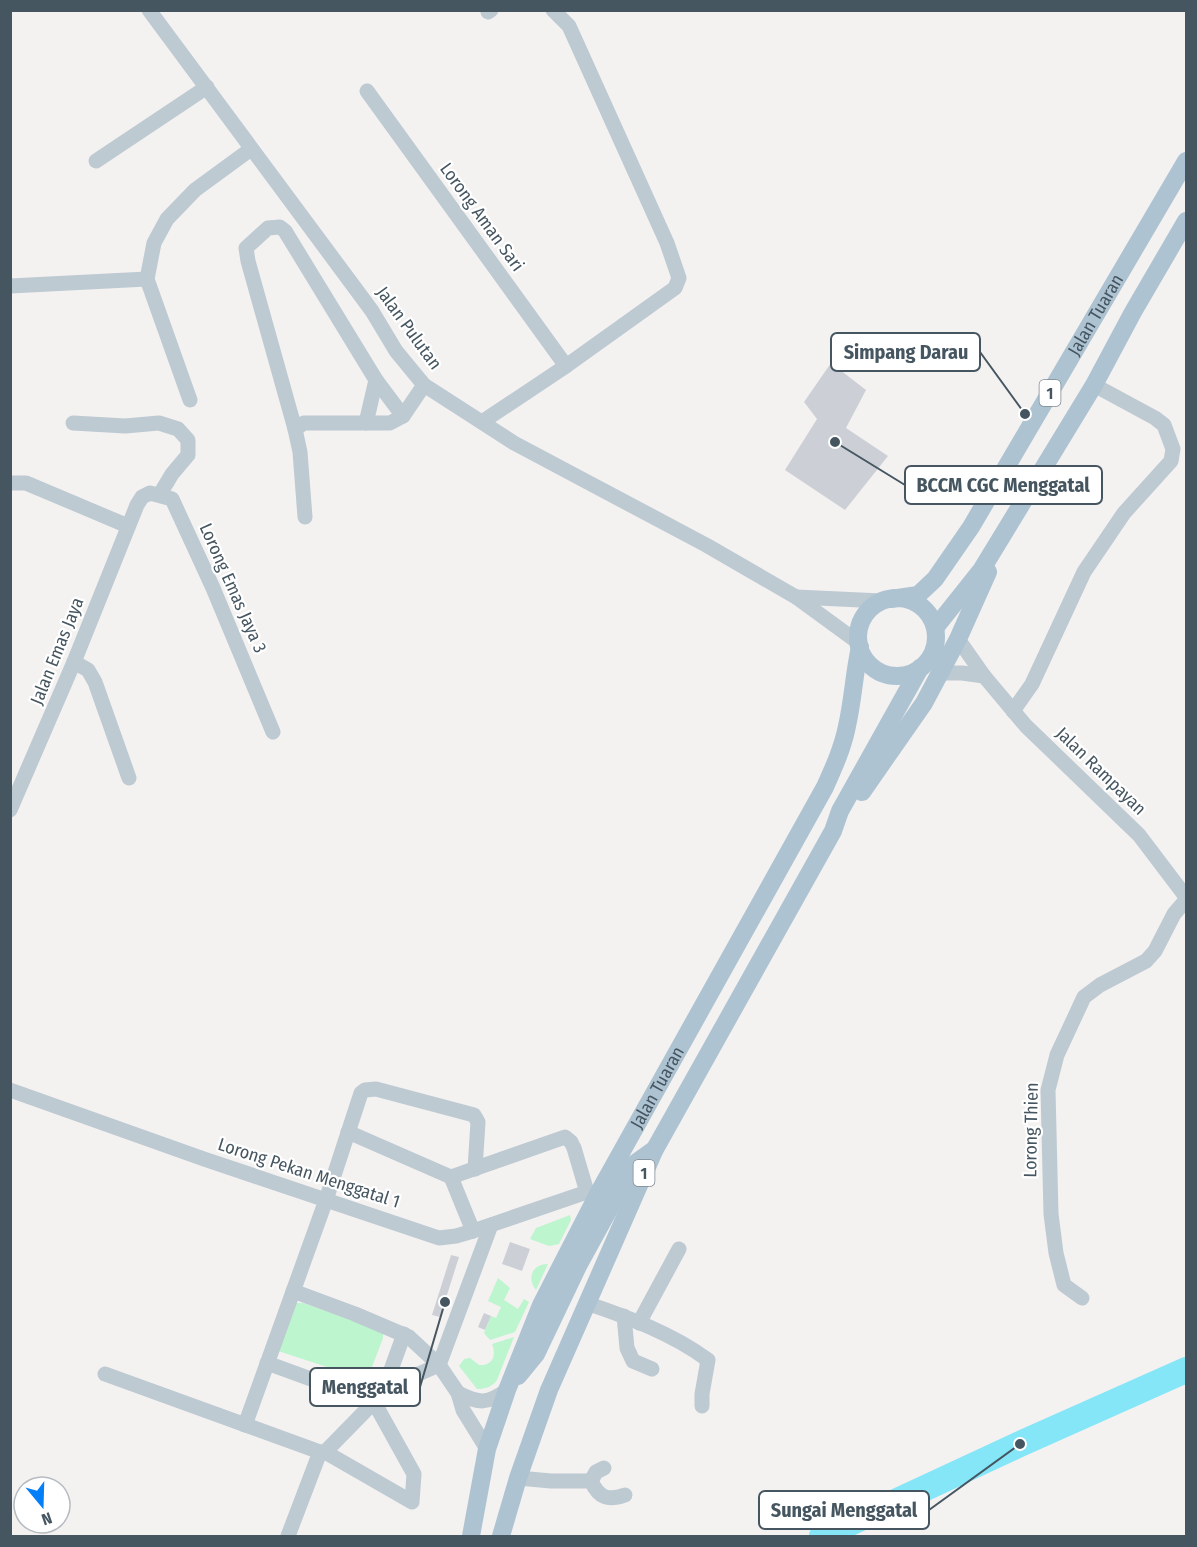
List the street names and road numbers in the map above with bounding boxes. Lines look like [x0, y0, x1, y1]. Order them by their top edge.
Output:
street label: Lorong Aman Sari [435, 158, 529, 276]
street label: Jalan Tuaran [1063, 270, 1128, 359]
street label: Jalan Pulutan [371, 282, 447, 374]
road number: 1 [1040, 380, 1060, 406]
street label: Lorong Emas Jaya 3 [195, 520, 271, 656]
street label: Jalan Emas Jaya [26, 594, 89, 708]
street label: Jalan Rampayan [1051, 722, 1151, 820]
street label: Jalan Tuaran [626, 1043, 689, 1133]
street label: Lorong Thien [1019, 1082, 1043, 1178]
street label: Lorong Pekan Menggatal 1 [215, 1133, 403, 1213]
road number: 1 [634, 1160, 654, 1186]

